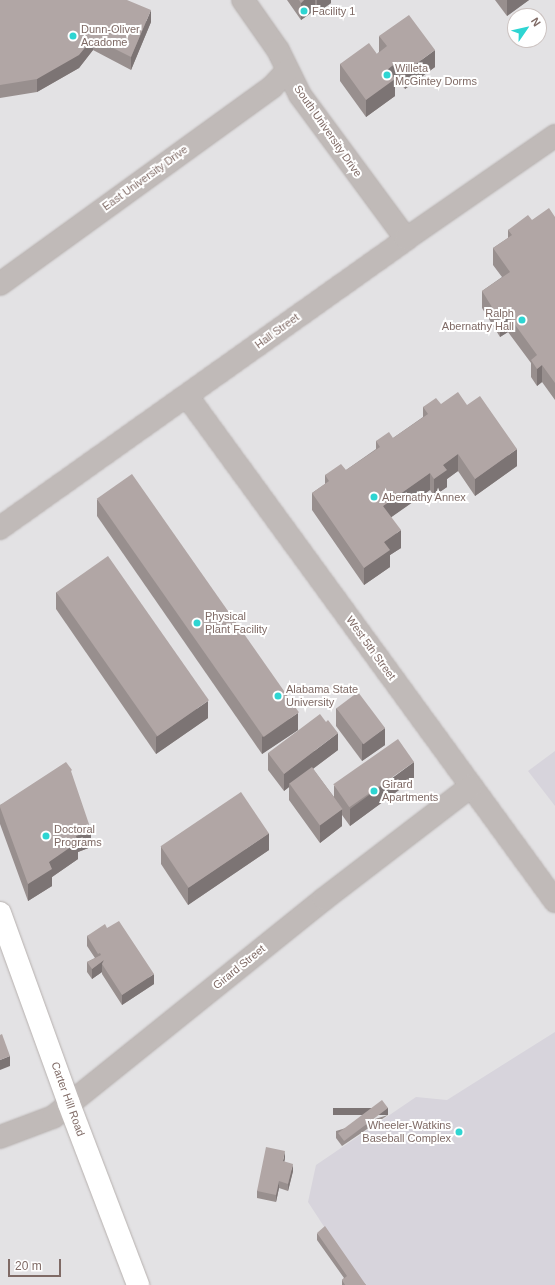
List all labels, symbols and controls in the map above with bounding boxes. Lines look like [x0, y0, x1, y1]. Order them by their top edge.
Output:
place label: Facility 1 [312, 4, 355, 18]
marker: Facility 1 [299, 6, 309, 16]
north arrow [507, 8, 547, 48]
text: N [529, 15, 543, 28]
place label: Dunn-Oliver Acadome [81, 23, 140, 49]
marker: Dunn-Oliver Acadome [68, 31, 78, 41]
place label: Willeta McGintey Dorms [395, 62, 477, 88]
marker: Willeta McGintey Dorms [382, 70, 392, 80]
street label: South University Drive [291, 83, 365, 179]
street label: East University Drive [100, 143, 190, 213]
place label: Ralph Abernathy Hall [442, 307, 514, 333]
street label: Hall Street [252, 311, 302, 351]
marker: Ralph Abernathy Hall [517, 315, 527, 325]
place label: Abernathy Annex [382, 490, 466, 504]
marker: Abernathy Annex [369, 492, 379, 502]
place label: Physical Plant Facility [205, 610, 267, 636]
street label: West 5th Street [343, 614, 399, 682]
marker: Physical Plant Facility [192, 618, 202, 628]
place label: Alabama State University [286, 683, 358, 709]
marker: Alabama State University [273, 691, 283, 701]
place label: Girard Apartments [382, 778, 438, 804]
marker: Girard Apartments [369, 786, 379, 796]
place label: Doctoral Programs [54, 823, 102, 849]
marker: Doctoral Programs [41, 831, 51, 841]
street label: Girard Street [210, 942, 268, 992]
street label: Carter Hill Road [48, 1060, 88, 1138]
place label: Wheeler-Watkins Baseball Complex [362, 1119, 451, 1145]
marker: Wheeler-Watkins Baseball Complex [454, 1127, 464, 1137]
scale bar [10, 1251, 63, 1277]
text: 20 m [15, 1259, 42, 1273]

